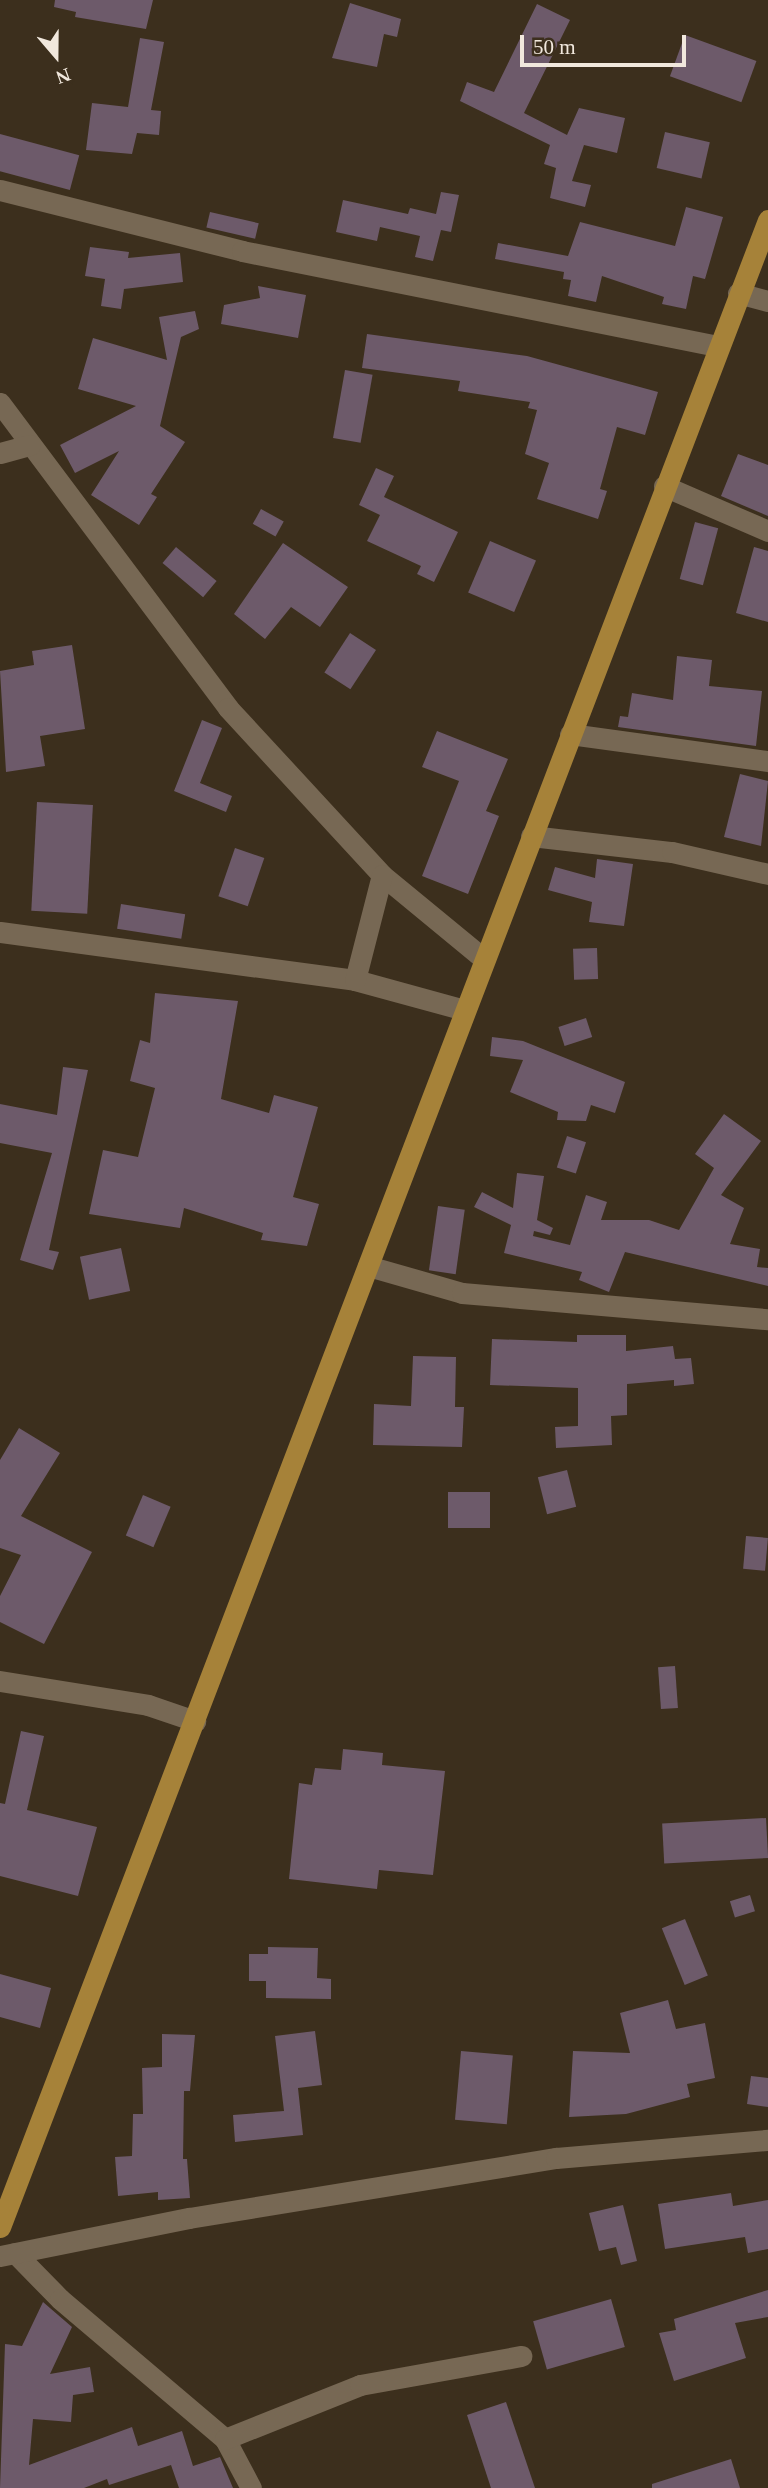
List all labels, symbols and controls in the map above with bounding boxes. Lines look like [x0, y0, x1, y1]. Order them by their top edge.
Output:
north arrow [21, 21, 91, 91]
scale bar [523, 21, 689, 65]
text: 50 m [533, 35, 576, 59]
text: N [53, 64, 73, 88]

